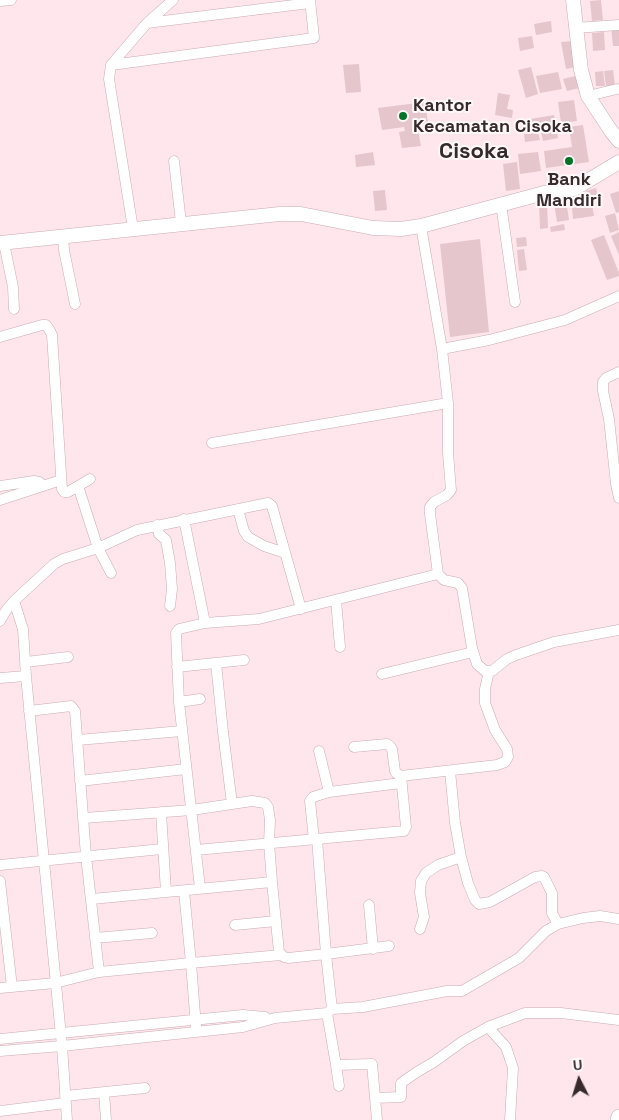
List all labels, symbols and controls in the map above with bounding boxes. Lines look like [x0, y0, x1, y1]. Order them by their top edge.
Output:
place label: Kantor Kecamatan Cisoka [413, 95, 572, 138]
marker: Kantor Kecamatan Cisoka [397, 110, 409, 122]
district label: Cisoka [439, 139, 509, 165]
marker: Bank Mandiri [563, 155, 575, 167]
place label: Bank Mandiri [536, 169, 602, 212]
north arrow [554, 1055, 604, 1105]
text: U [572, 1056, 583, 1074]

